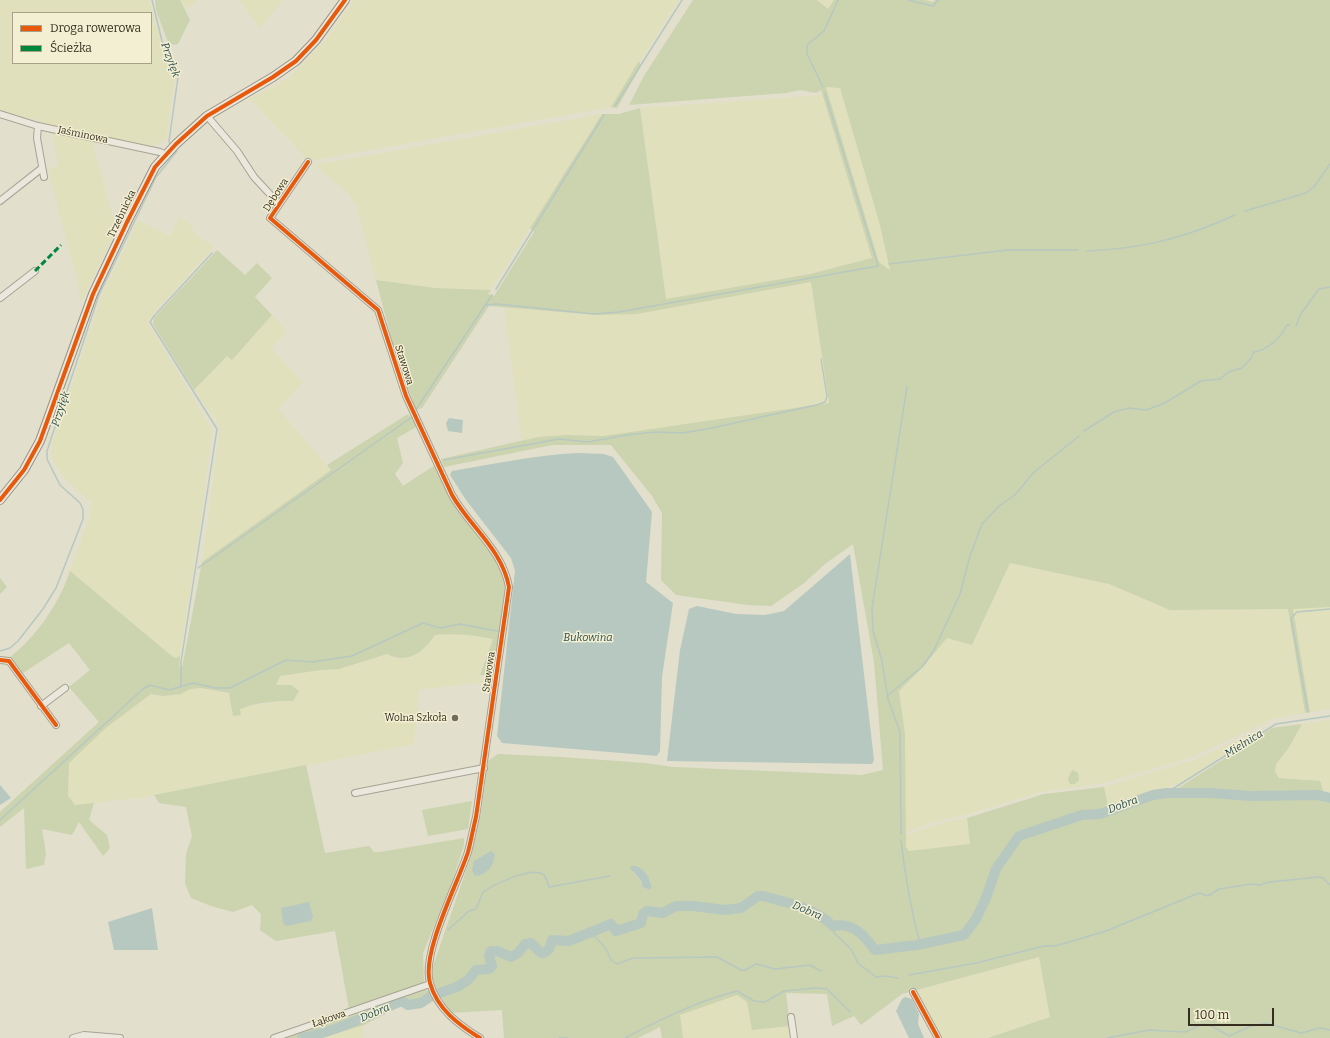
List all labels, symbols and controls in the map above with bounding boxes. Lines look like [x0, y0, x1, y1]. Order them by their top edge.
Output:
legend [12, 12, 152, 64]
text: Droga rowerowa [50, 21, 141, 35]
text: Ścieżka [50, 41, 92, 55]
water label: Przyłęk [158, 41, 182, 79]
street label: Jaśminowa [57, 124, 109, 146]
street label: Dębowa [261, 176, 291, 214]
street label: Trzebnicka [105, 188, 139, 240]
street label: Stawowa [392, 344, 416, 386]
water label: Przyłęk [49, 390, 73, 428]
water label: Bukowina [563, 631, 613, 645]
street label: Stawowa [480, 651, 498, 693]
place label: Wolna Szkoła [384, 712, 447, 724]
marker: Wolna Szkoła [450, 713, 460, 723]
water label: Mielnica [1222, 727, 1266, 761]
water label: Dobra [1106, 794, 1140, 816]
water label: Dobra [790, 899, 824, 923]
scale bar [1190, 1000, 1276, 1026]
water label: Dobra [358, 1001, 392, 1025]
street label: Łąkowa [310, 1008, 348, 1030]
text: 100 m [1195, 1008, 1229, 1022]

